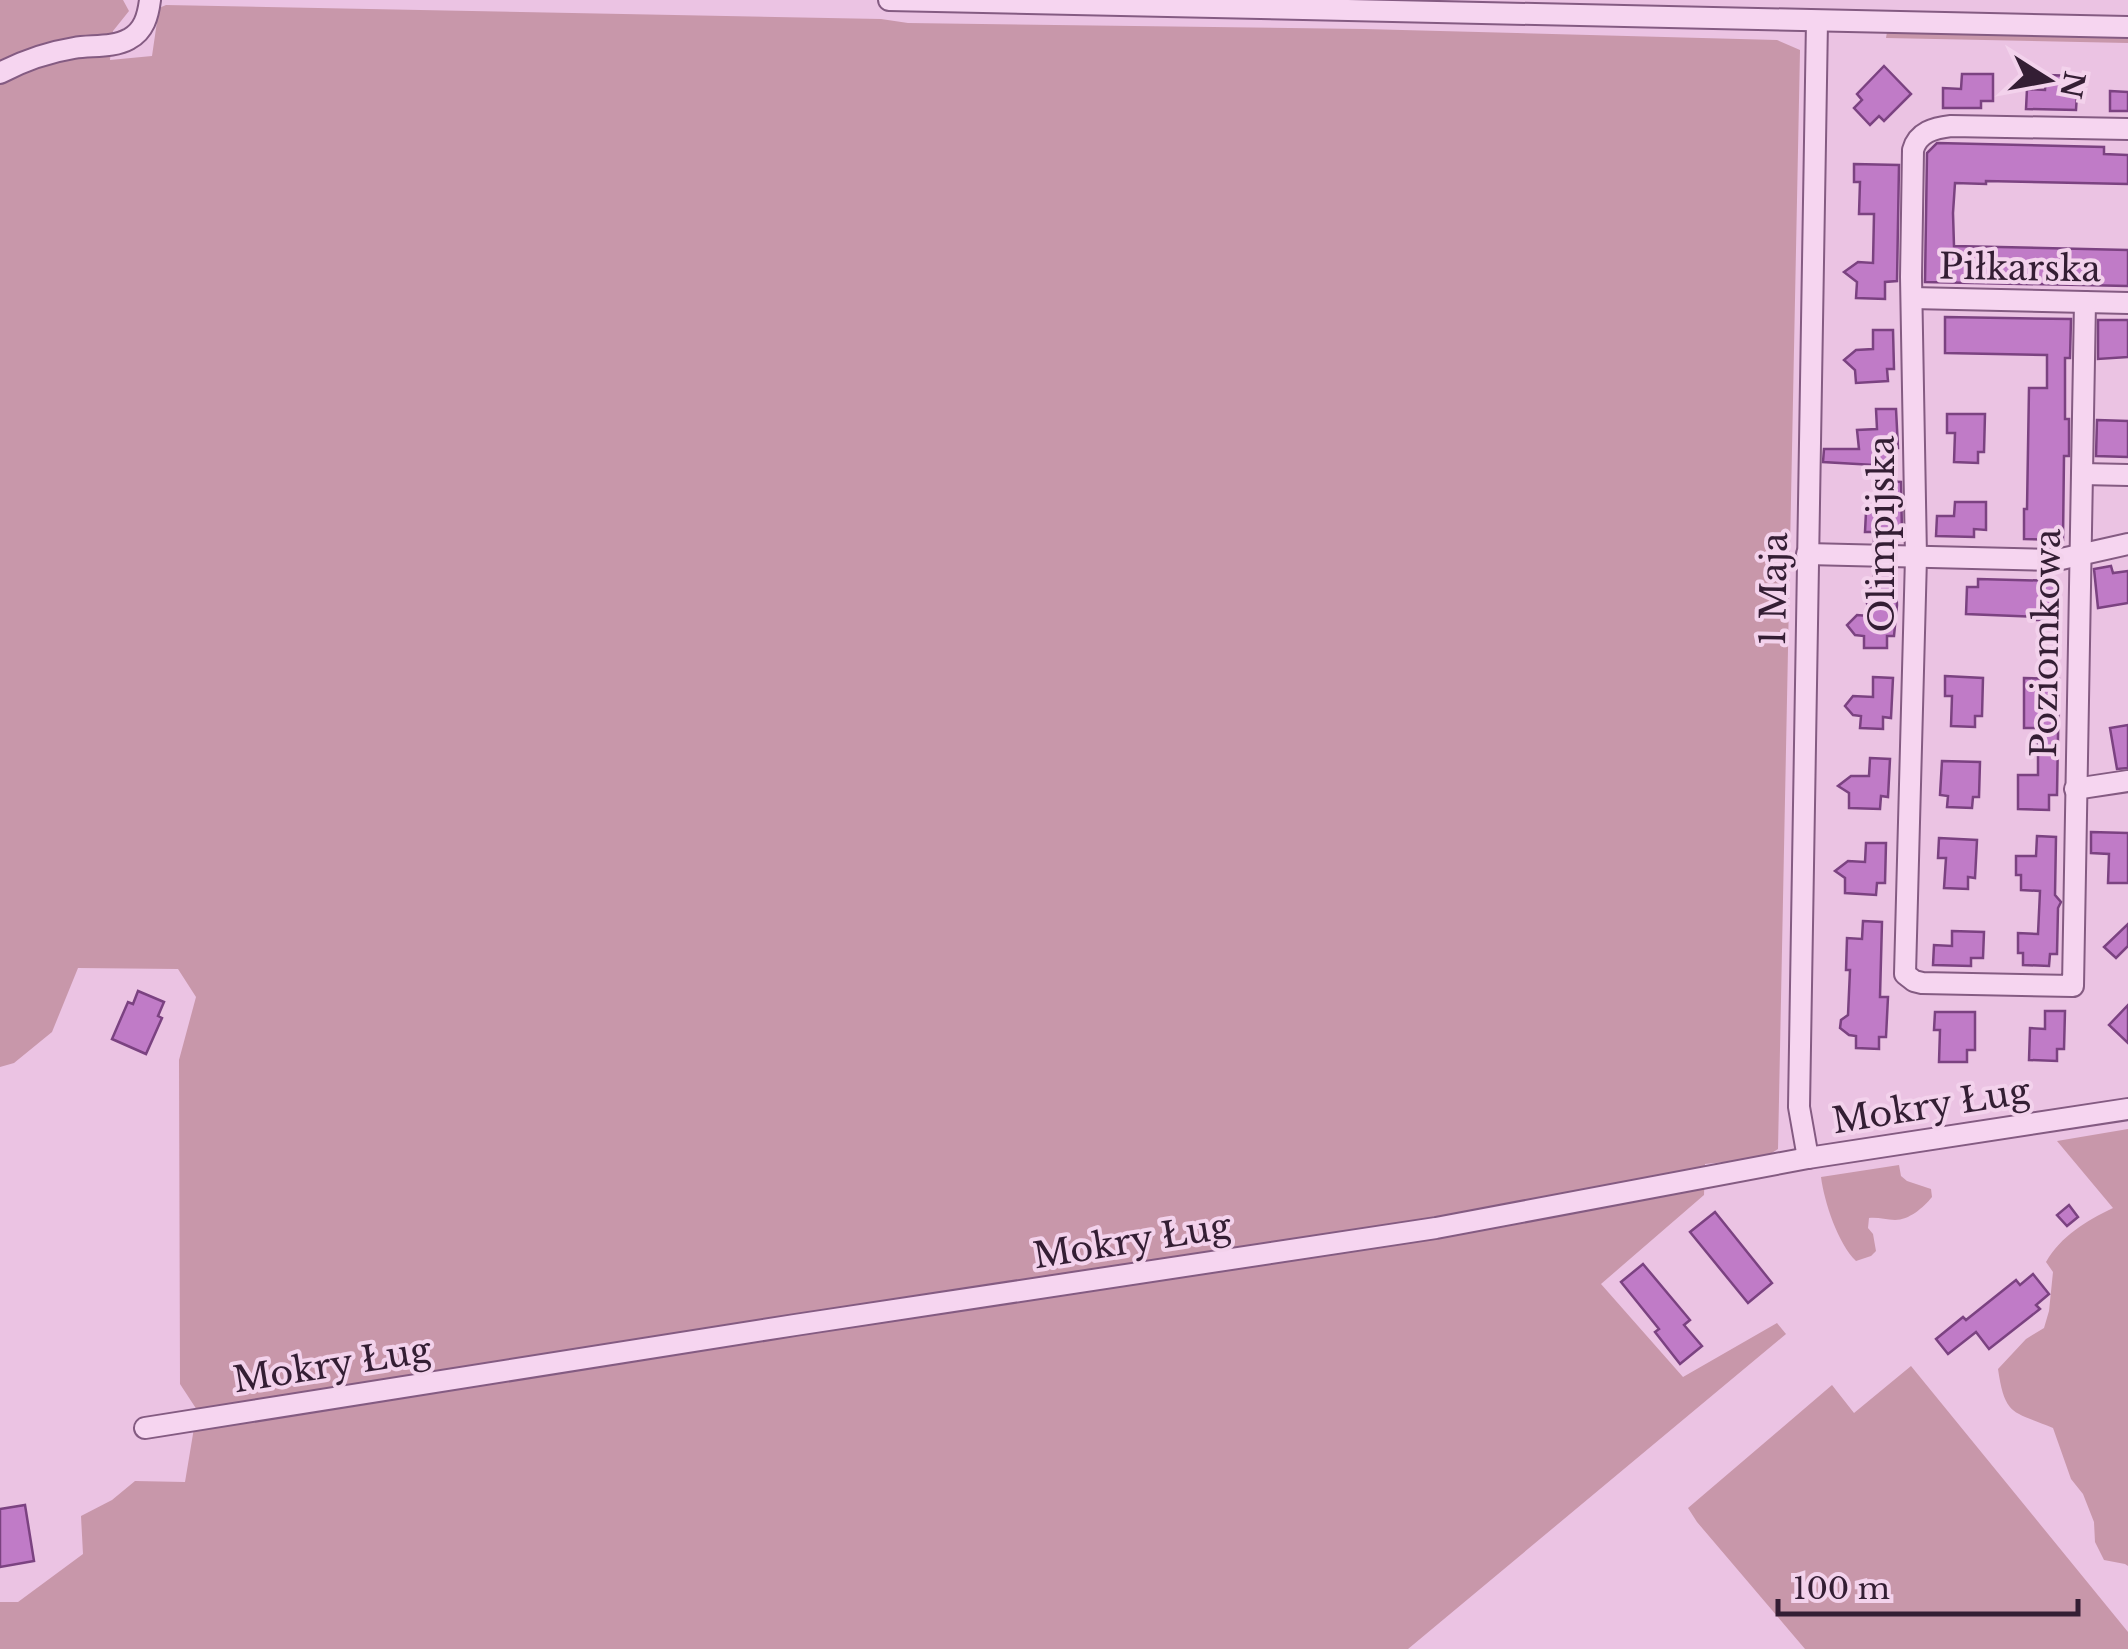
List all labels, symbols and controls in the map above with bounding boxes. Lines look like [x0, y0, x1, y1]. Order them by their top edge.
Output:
north arrow [1998, 30, 2098, 130]
text: N [2052, 68, 2092, 101]
street label: Piłkarska [1939, 245, 2102, 290]
street label: Olimpijska [1860, 435, 1903, 632]
street label: Poziomkowa [2022, 528, 2069, 758]
street label: 1 Maja [1751, 531, 1796, 646]
street label: Mokry Ług [1829, 1068, 2034, 1142]
street label: Mokry Ług [1030, 1203, 1235, 1277]
street label: Mokry Ług [230, 1327, 435, 1401]
scale bar [1778, 1554, 2078, 1616]
text: 100 m [1793, 1570, 1890, 1607]

